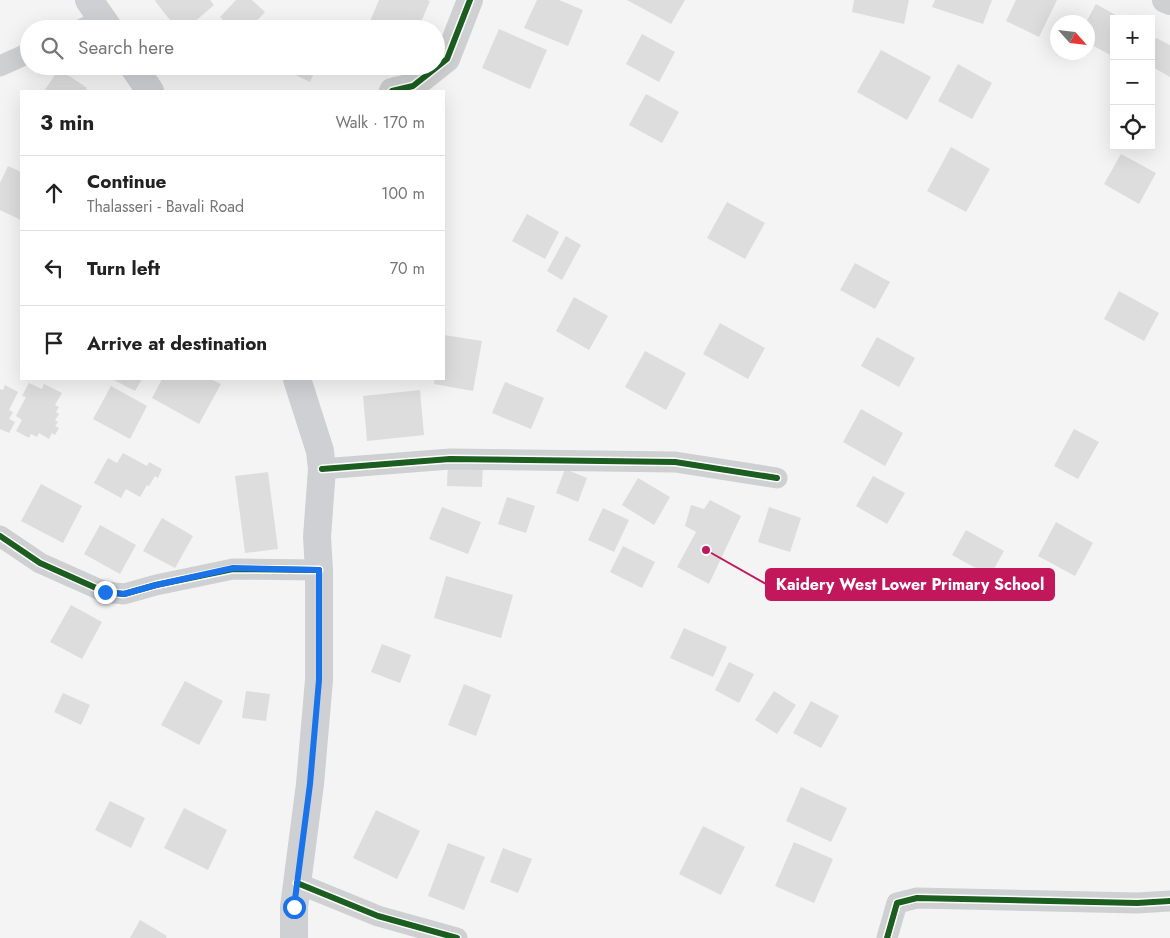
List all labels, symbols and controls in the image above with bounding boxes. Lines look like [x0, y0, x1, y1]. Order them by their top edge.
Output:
north arrow [1050, 15, 1095, 60]
map controls [1110, 15, 1155, 150]
button: + [1110, 15, 1155, 60]
search box [20, 20, 445, 75]
icon: search [38, 34, 66, 62]
text: Search here [78, 34, 174, 61]
button: − [1110, 60, 1155, 105]
button: locate [1110, 105, 1155, 150]
text: 3 min [40, 108, 94, 138]
text: Walk · 170 m [335, 111, 425, 134]
text: Continue [87, 168, 166, 195]
icon: ahead [40, 179, 68, 207]
text: 100 m [381, 182, 425, 205]
text: Thalasseri - Bavali Road [87, 195, 244, 218]
icon: left [40, 254, 68, 282]
text: Turn left [87, 255, 160, 282]
text: 70 m [390, 257, 425, 280]
icon: arrive [40, 329, 68, 357]
text: Arrive at destination [87, 330, 267, 357]
callout: Kaidery West Lower Primary School [766, 569, 1054, 600]
text: Kaidery West Lower Primary School [776, 573, 1044, 596]
route end [94, 581, 117, 604]
route start [283, 896, 306, 919]

